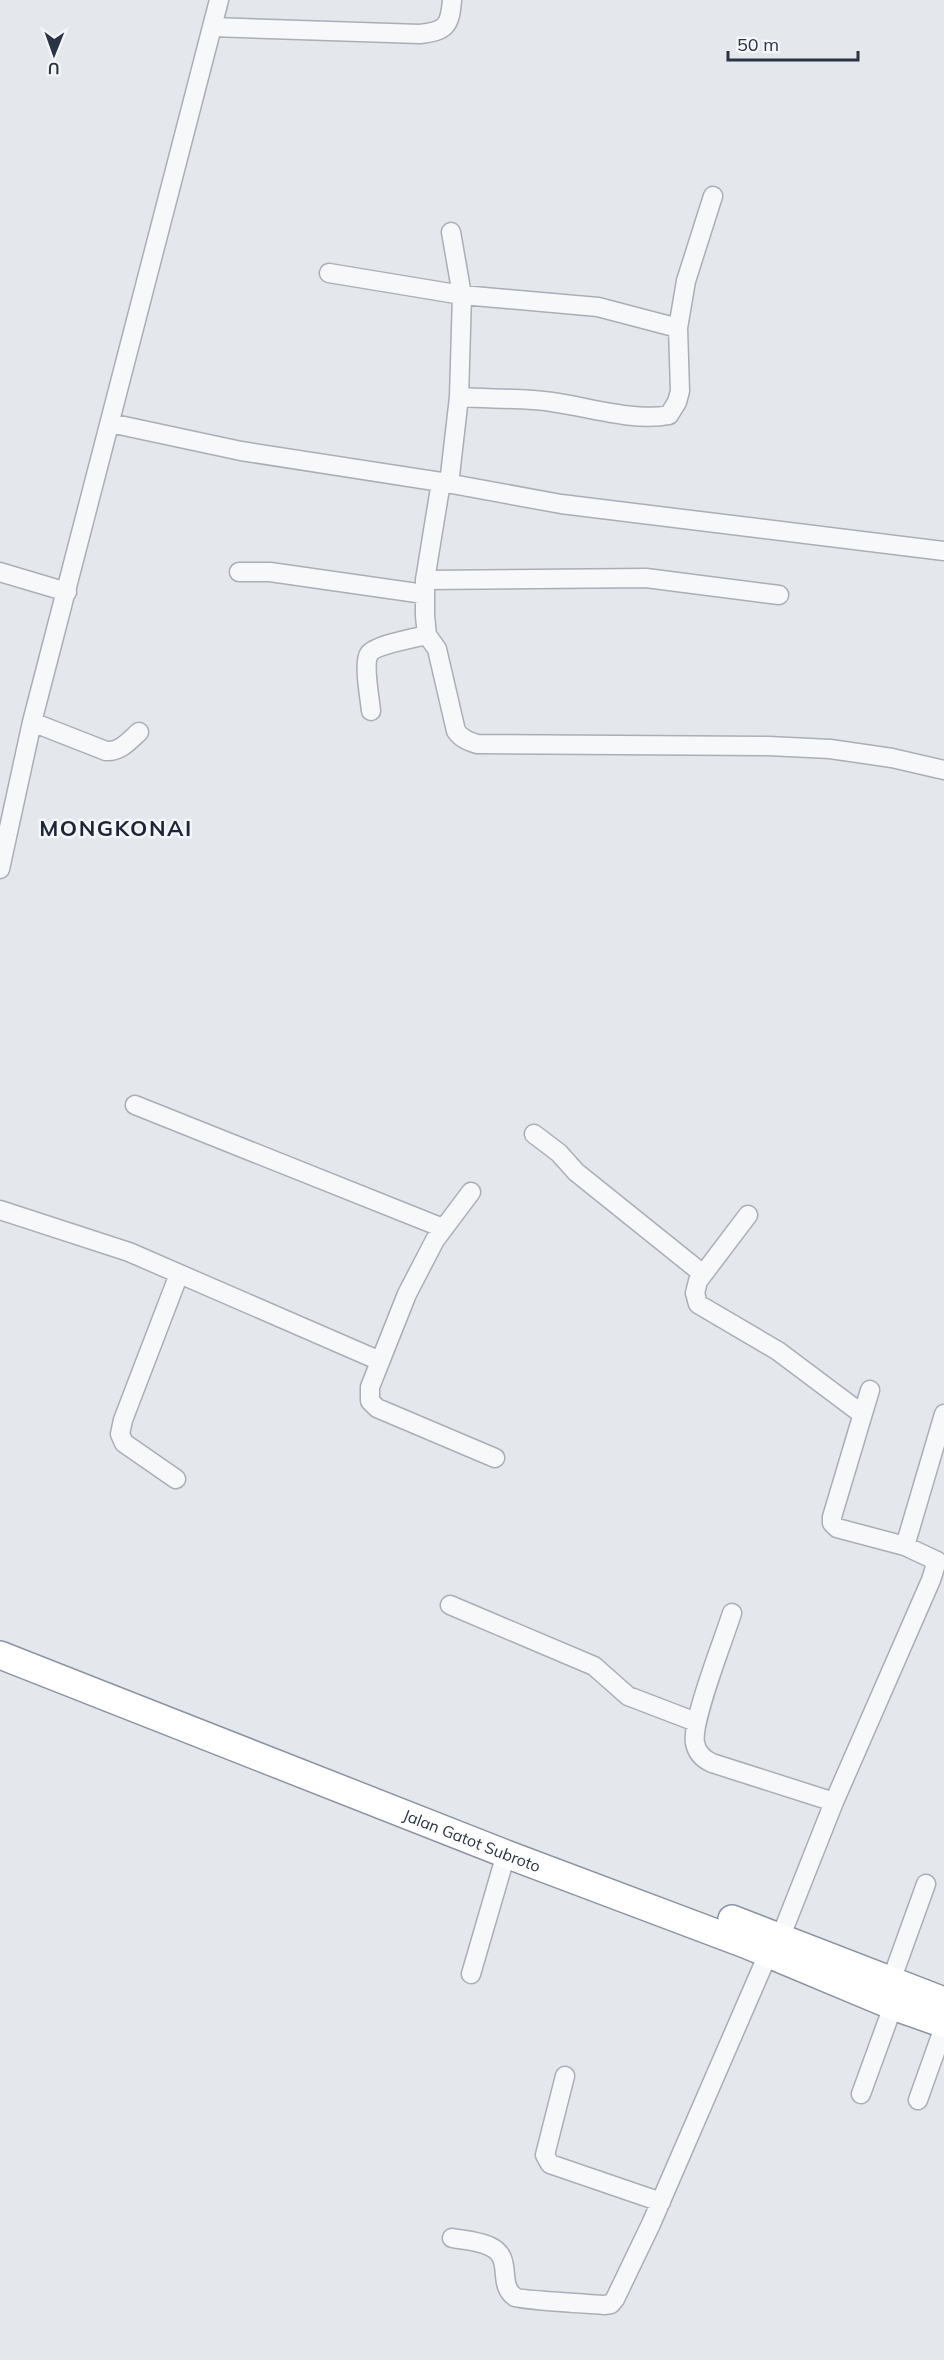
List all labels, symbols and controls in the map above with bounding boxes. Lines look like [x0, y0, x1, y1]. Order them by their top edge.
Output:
north arrow [24, 24, 84, 84]
scale bar [728, 24, 858, 62]
text: 50 m [737, 33, 779, 56]
text: U [48, 59, 60, 79]
district label: MONGKONAI [39, 814, 193, 842]
street label: Jalan Gatot Subroto [400, 1805, 543, 1876]

